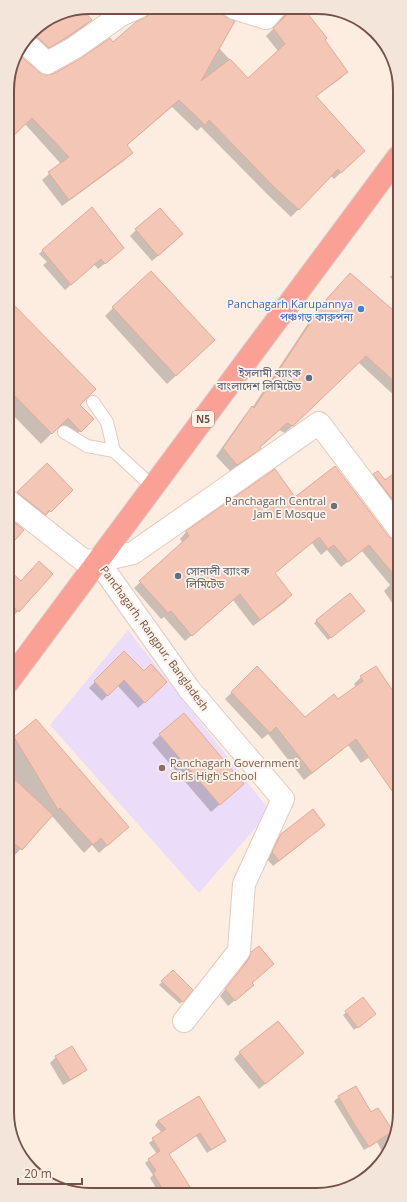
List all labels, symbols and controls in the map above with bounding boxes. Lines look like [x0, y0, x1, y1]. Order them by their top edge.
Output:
place label: Panchagarh Karupannya পঞ্চগড় কারুপন্য [227, 296, 354, 324]
marker: Panchagarh Karupannya পঞ্চগড় কারুপন্য [356, 304, 366, 314]
place label: ইসলামী ব্যাংক বাংলাদেশ লিমিটেড [216, 365, 301, 393]
marker: ইসলামী ব্যাংক বাংলাদেশ লিমিটেড [304, 373, 314, 383]
road number: N5 [192, 411, 214, 427]
place label: Panchagarh Central Jam E Mosque [225, 493, 326, 521]
marker: Panchagarh Central Jam E Mosque [329, 501, 339, 511]
street label: Panchagarh, Rangpur, Bangladesh [97, 563, 213, 713]
place label: সোনালী ব্যাংক লিমিটেড [185, 563, 249, 591]
marker: সোনালী ব্যাংক লিমিটেড [173, 571, 183, 581]
place label: Panchagarh Government Girls High School [170, 755, 298, 783]
marker: Panchagarh Government Girls High School [157, 763, 167, 773]
scale bar [18, 1160, 82, 1186]
text: 20 m [24, 1165, 52, 1182]

